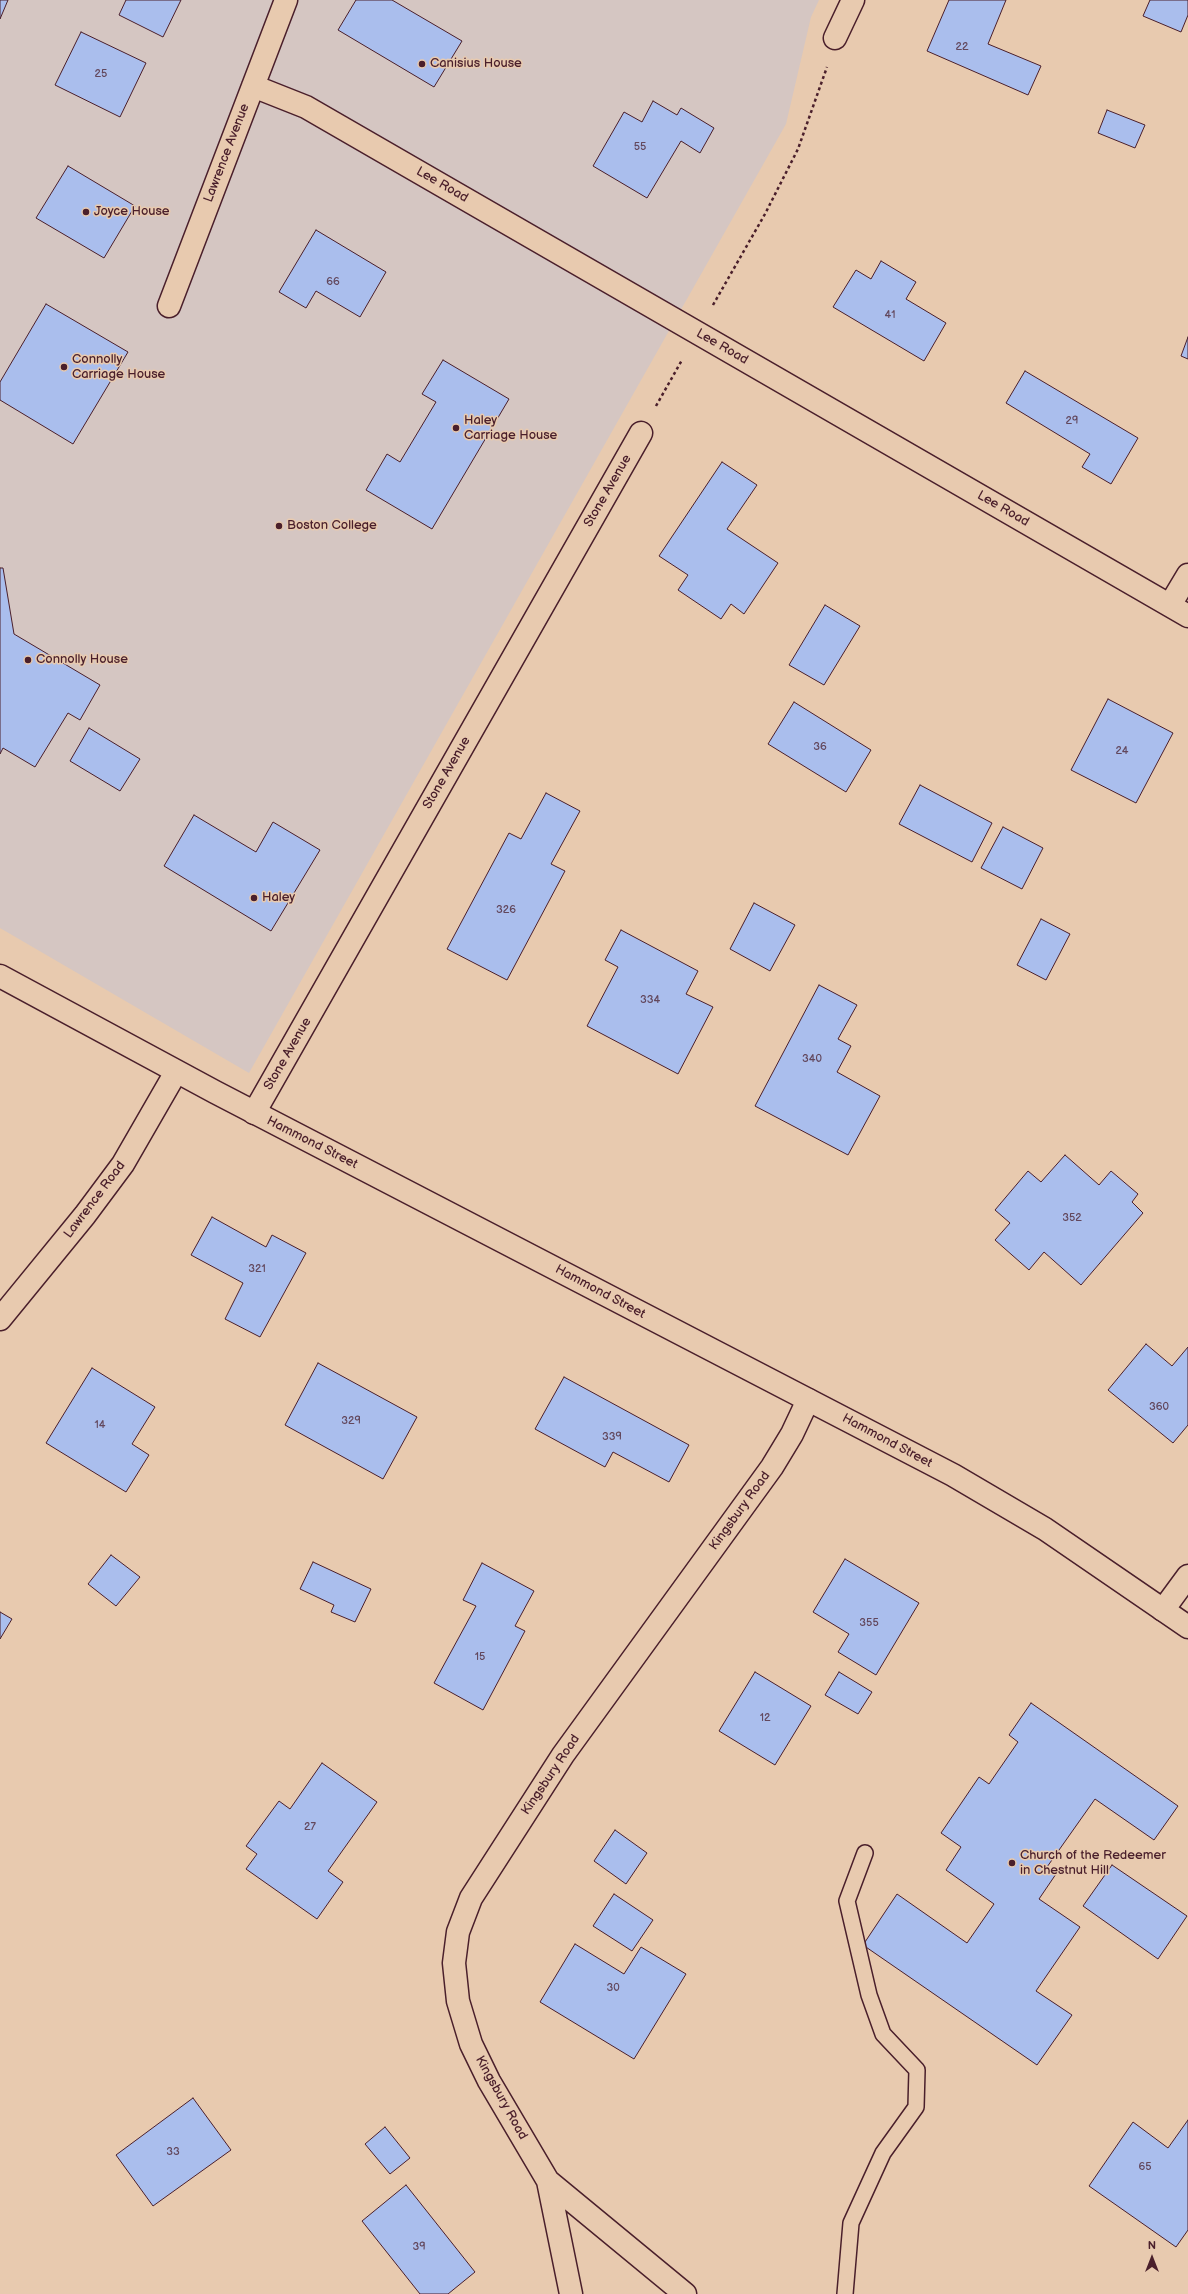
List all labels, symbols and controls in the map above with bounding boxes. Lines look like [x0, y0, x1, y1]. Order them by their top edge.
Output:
house number: 22 [956, 40, 968, 54]
place label: Canisius House [430, 56, 522, 72]
marker: Canisius House [417, 59, 427, 69]
house number: 25 [95, 67, 107, 81]
street label: Lawrence Avenue [201, 101, 253, 205]
house number: 55 [634, 140, 646, 154]
street label: Lee Road [413, 164, 471, 206]
place label: Joyce House [94, 204, 170, 220]
marker: Joyce House [81, 207, 91, 217]
house number: 66 [326, 275, 340, 289]
house number: 41 [885, 308, 895, 322]
street label: Lee Road [693, 326, 751, 368]
place label: Connolly Carriage House [72, 352, 165, 383]
marker: Connolly Carriage House [59, 362, 69, 372]
place label: Haley Carriage House [464, 413, 557, 444]
house number: 29 [1066, 414, 1078, 428]
marker: Haley Carriage House [451, 423, 461, 433]
street label: Stone Avenue [581, 452, 635, 530]
street label: Lee Road [974, 488, 1032, 530]
place label: Boston College [287, 518, 377, 534]
marker: Boston College [274, 521, 284, 531]
place label: Connolly House [36, 652, 128, 668]
marker: Connolly House [23, 655, 33, 665]
street label: Stone Avenue [420, 734, 474, 812]
house number: 36 [813, 740, 827, 754]
house number: 24 [1115, 744, 1129, 758]
place label: Haley [262, 890, 295, 906]
marker: Haley [249, 893, 259, 903]
house number: 326 [496, 903, 516, 917]
house number: 334 [640, 993, 660, 1007]
street label: Stone Avenue [261, 1015, 315, 1093]
house number: 340 [802, 1052, 822, 1066]
street label: Hammond Street [264, 1113, 360, 1173]
street label: Lawrence Road [61, 1158, 129, 1242]
house number: 352 [1062, 1211, 1082, 1225]
house number: 321 [248, 1262, 266, 1276]
street label: Hammond Street [552, 1262, 648, 1322]
house number: 360 [1149, 1400, 1169, 1414]
street label: Hammond Street [839, 1411, 935, 1471]
house number: 329 [341, 1414, 361, 1428]
house number: 14 [95, 1418, 105, 1432]
house number: 339 [602, 1430, 622, 1444]
street label: Kingsbury Road [706, 1469, 774, 1553]
house number: 355 [859, 1616, 879, 1630]
house number: 15 [475, 1650, 485, 1664]
house number: 12 [760, 1711, 770, 1725]
street label: Kingsbury Road [518, 1732, 584, 1818]
house number: 27 [304, 1820, 316, 1834]
place label: Church of the Redeemer in Chestnut Hill [1020, 1848, 1166, 1879]
marker: Church of the Redeemer in Chestnut Hill [1007, 1858, 1017, 1868]
house number: 30 [606, 1981, 620, 1995]
street label: Kingsbury Road [472, 2053, 530, 2143]
house number: 33 [166, 2145, 180, 2159]
house number: 65 [1138, 2160, 1152, 2174]
north arrow [1132, 2238, 1172, 2278]
text: N [1148, 2239, 1156, 2252]
house number: 39 [412, 2240, 426, 2254]

